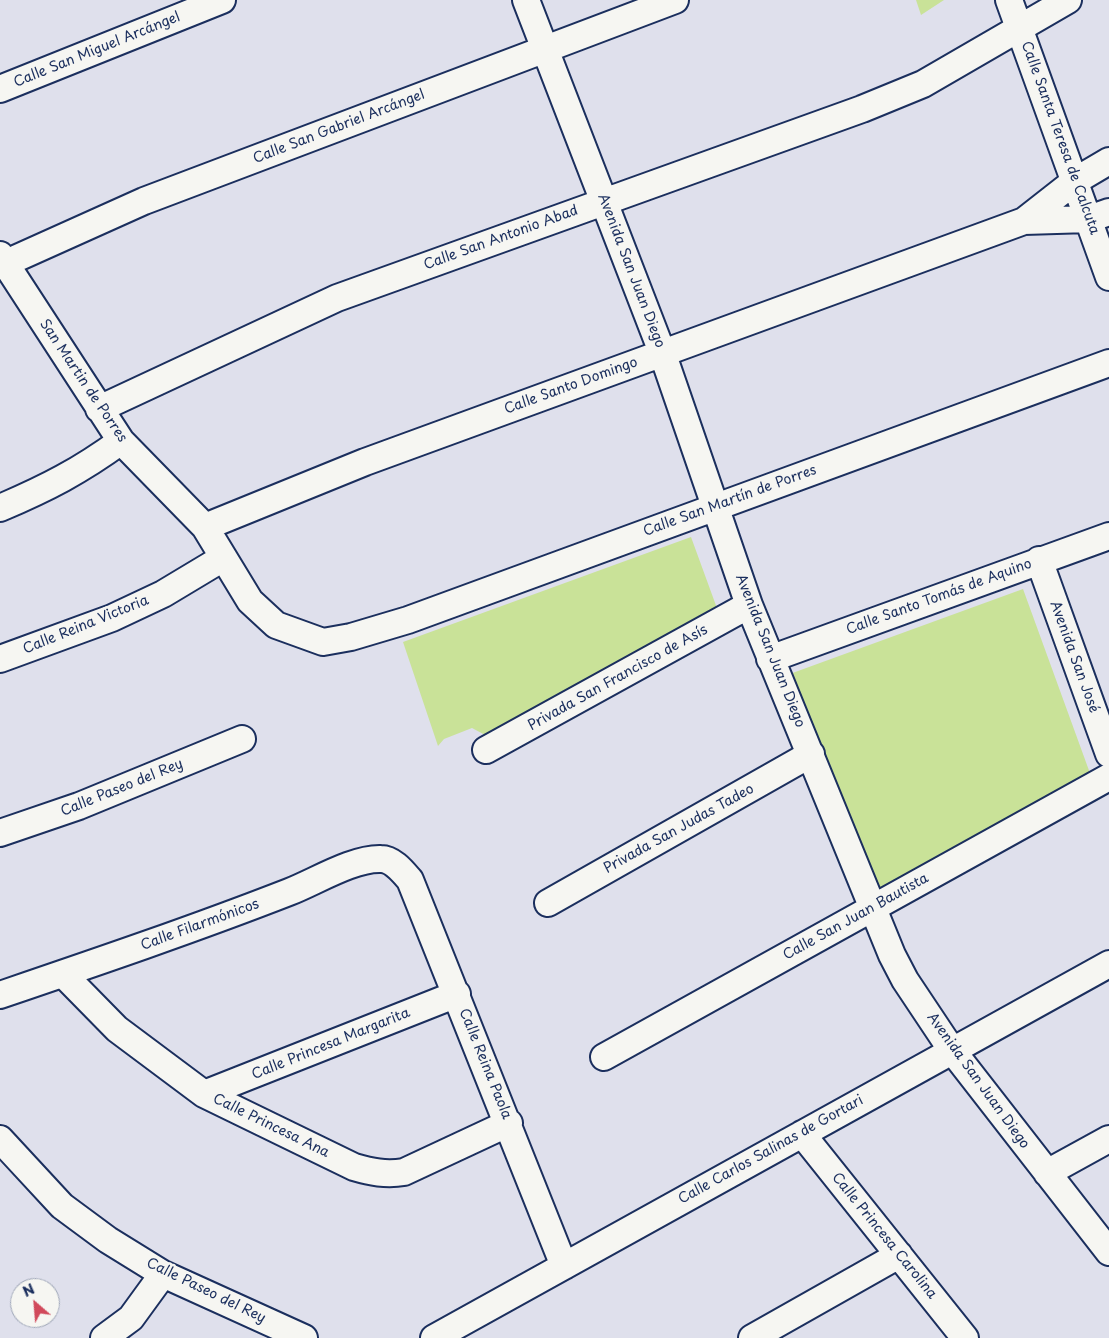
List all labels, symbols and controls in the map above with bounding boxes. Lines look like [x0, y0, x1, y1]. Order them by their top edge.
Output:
street label: Calle San Miguel Arcángel [11, 9, 183, 91]
street label: Calle Santa Teresa de Calcuta [1017, 39, 1103, 237]
street label: Calle San Gabriel Arcángel [251, 86, 427, 168]
street label: Avenida San Juan Diego [594, 192, 668, 350]
street label: Calle San Antonio Abad [421, 202, 581, 274]
street label: San Martin de Porres [36, 316, 130, 446]
street label: Calle Santo Domingo [502, 354, 640, 418]
street label: Calle San Martín de Porres [641, 462, 819, 540]
street label: Calle Santo Tomás de Aquino [844, 556, 1034, 638]
street label: Avenida San Juan Diego [732, 572, 808, 730]
street label: Calle Reina Victoria [21, 592, 151, 658]
street label: Avenida San José [1046, 599, 1102, 715]
street label: Privada San Francisco de Asís [525, 622, 711, 734]
street label: Calle Paseo del Rey [58, 756, 186, 820]
street label: Privada San Judas Tadeo [601, 781, 757, 877]
street label: Calle San Juan Bautista [780, 870, 932, 964]
street label: Calle Filarmónicos [139, 896, 261, 954]
street label: Calle Princesa Margarita [249, 1005, 413, 1083]
street label: Calle Reina Paola [455, 1006, 515, 1122]
street label: Avenida San Juan Diego [923, 1010, 1033, 1152]
street label: Calle Princesa Ana [210, 1091, 332, 1161]
street label: Calle Carlos Salinas de Gortari [675, 1092, 867, 1208]
street label: Calle Princesa Carolina [828, 1170, 940, 1302]
street label: Calle Paseo del Rey [144, 1255, 268, 1327]
north arrow [10, 1278, 60, 1328]
text: N [19, 1278, 38, 1302]

